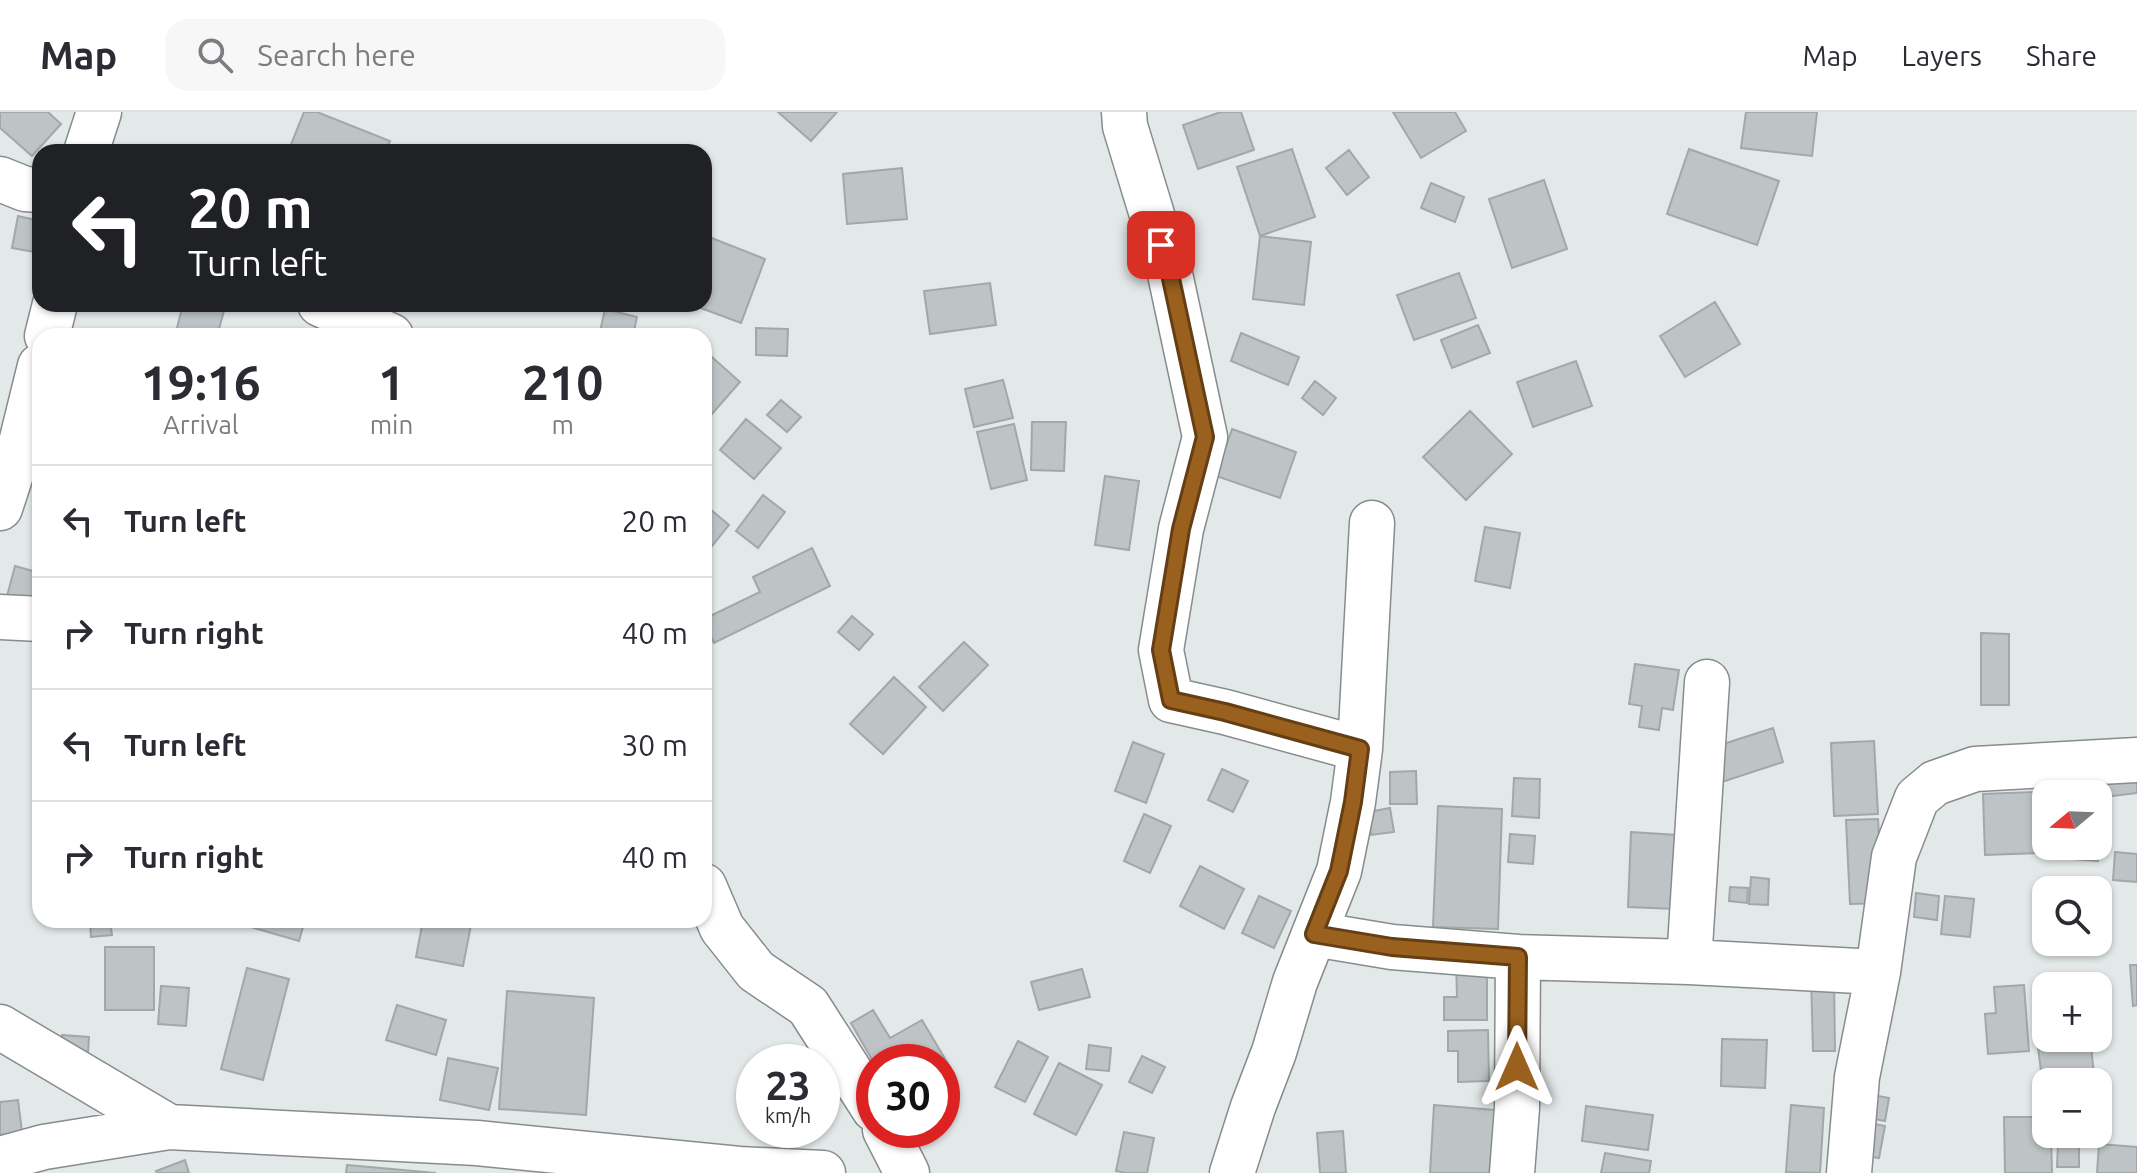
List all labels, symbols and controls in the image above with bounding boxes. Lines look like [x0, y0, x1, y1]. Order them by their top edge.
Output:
search box [165, 19, 725, 91]
icon: search [193, 33, 237, 77]
text: Map [40, 34, 117, 76]
text: Search here [257, 38, 416, 72]
text: Map [1802, 40, 1858, 71]
text: Layers [1902, 40, 1982, 71]
text: Share [2026, 40, 2097, 71]
icon: left [56, 176, 160, 280]
text: 20 m [188, 176, 313, 239]
pin [1127, 211, 1195, 279]
icon: arrive [1139, 223, 1183, 267]
text: Turn left [188, 242, 327, 283]
text: 19:16 [141, 355, 261, 409]
text: 1 [378, 355, 405, 409]
text: 210 [522, 355, 603, 409]
text: Arrival [163, 410, 239, 439]
text: min [370, 410, 413, 439]
text: m [551, 410, 574, 439]
icon: left [56, 499, 100, 543]
text: Turn left [124, 504, 246, 538]
text: 20 m [621, 504, 688, 538]
icon: right [56, 611, 100, 655]
text: Turn right [124, 616, 264, 650]
text: 40 m [621, 616, 688, 650]
icon: left [56, 723, 100, 767]
text: Turn left [124, 728, 246, 762]
text: 30 m [621, 728, 688, 762]
north arrow [2032, 780, 2112, 860]
map controls [2032, 780, 2112, 1148]
icon: right [56, 835, 100, 879]
text: Turn right [124, 840, 264, 874]
text: 40 m [621, 840, 688, 874]
button: search [2032, 876, 2112, 956]
button: + [2032, 972, 2112, 1052]
position arrow [1475, 1025, 1559, 1109]
speed limit sign: 30 [856, 1044, 960, 1148]
text: 23 [765, 1063, 811, 1108]
button: − [2032, 1068, 2112, 1148]
text: km/h [765, 1104, 811, 1127]

